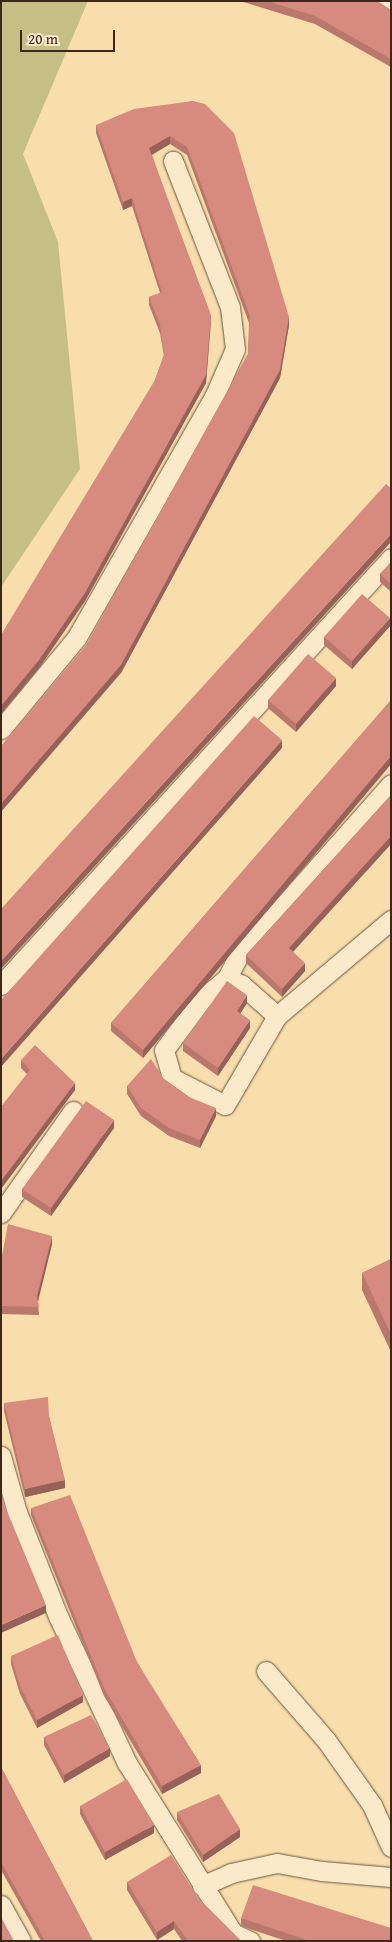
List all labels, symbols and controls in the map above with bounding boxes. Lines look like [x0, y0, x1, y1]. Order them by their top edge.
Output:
scale bar [22, 20, 118, 52]
text: 20 m [28, 28, 58, 49]

